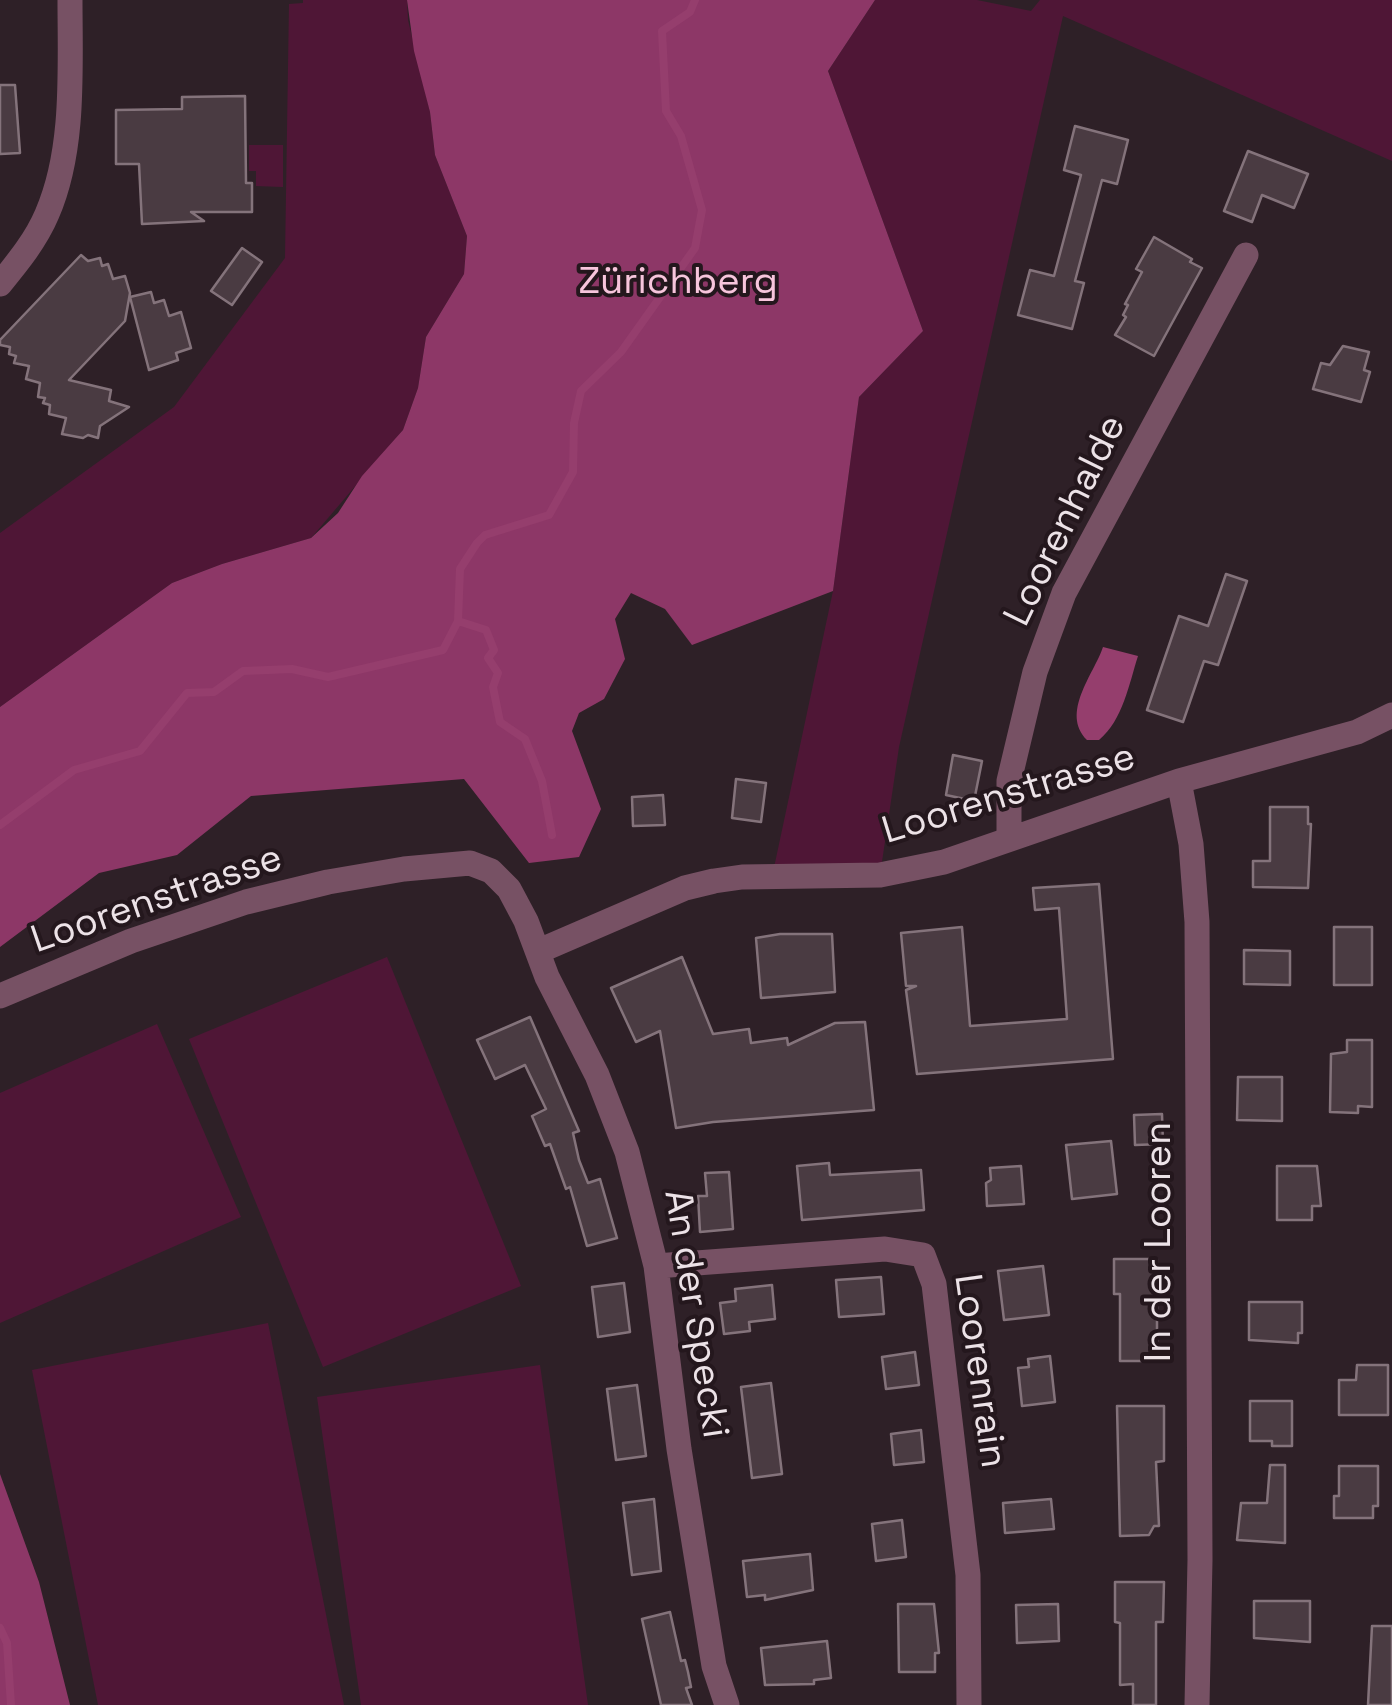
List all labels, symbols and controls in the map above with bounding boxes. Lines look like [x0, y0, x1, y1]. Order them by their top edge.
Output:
park label: Zürichberg [578, 260, 778, 306]
street label: Loorenhalde [995, 408, 1137, 634]
street label: Loorenstrasse [877, 735, 1141, 855]
street label: Loorenstrasse [26, 836, 288, 964]
street label: In der Looren [1137, 1122, 1183, 1362]
street label: An der Specki [653, 1187, 737, 1441]
street label: Loorenrain [943, 1271, 1015, 1471]

